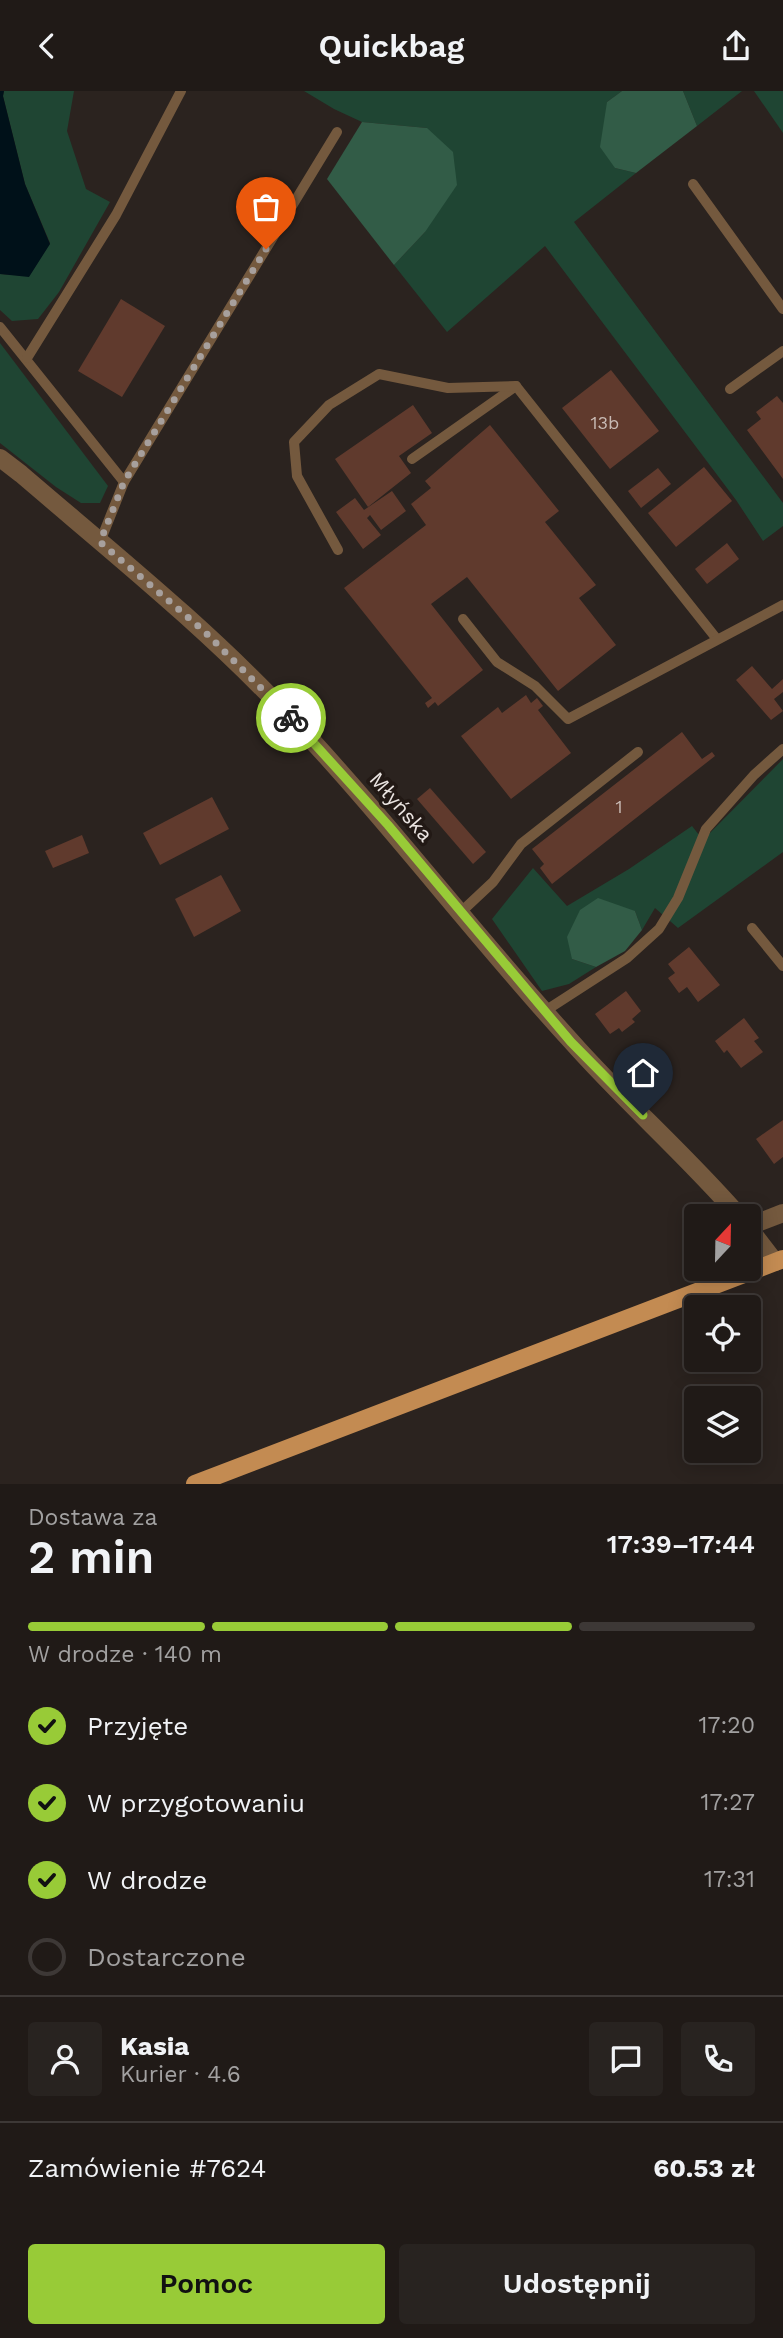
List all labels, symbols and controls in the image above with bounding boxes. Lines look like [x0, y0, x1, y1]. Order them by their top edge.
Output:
icon: back [28, 27, 66, 65]
text: Quickbag [319, 27, 464, 65]
icon: share [717, 27, 755, 65]
pin [236, 177, 296, 249]
icon: bag [247, 188, 285, 226]
house number: 13b [591, 412, 619, 433]
courier [256, 683, 326, 753]
icon: bike [272, 699, 310, 737]
street label: Młyńska [364, 767, 438, 847]
house number: 1 [615, 796, 623, 817]
pin [613, 1043, 673, 1115]
icon: home [624, 1054, 662, 1092]
north arrow [684, 1204, 761, 1281]
map controls [684, 1204, 761, 1463]
button: locate [684, 1295, 761, 1372]
button: layers [684, 1386, 761, 1463]
text: Dostawa za [28, 1504, 158, 1531]
text: 17:39–17:44 [607, 1529, 755, 1559]
text: 2 min [28, 1530, 154, 1584]
text: W drodze · 140 m [28, 1641, 222, 1668]
icon: check [28, 1707, 66, 1745]
text: Przyjęte [87, 1711, 188, 1741]
text: 17:20 [699, 1712, 755, 1739]
icon: check [28, 1784, 66, 1822]
text: W przygotowaniu [87, 1788, 305, 1818]
text: 17:27 [700, 1789, 755, 1816]
icon: check [28, 1861, 66, 1899]
text: W drodze [87, 1865, 207, 1895]
text: 17:31 [704, 1866, 755, 1893]
text: Dostarczone [87, 1942, 246, 1972]
button: person [28, 2022, 102, 2096]
button: chat [589, 2022, 663, 2096]
button: phone [681, 2022, 755, 2096]
text: Kasia [120, 2031, 189, 2061]
text: Kurier · 4.6 [120, 2061, 241, 2088]
text: Zamówienie #7624 [28, 2153, 266, 2183]
text: 60.53 zł [653, 2153, 755, 2183]
button: Pomoc [28, 2244, 385, 2324]
button: Udostępnij [399, 2244, 755, 2324]

